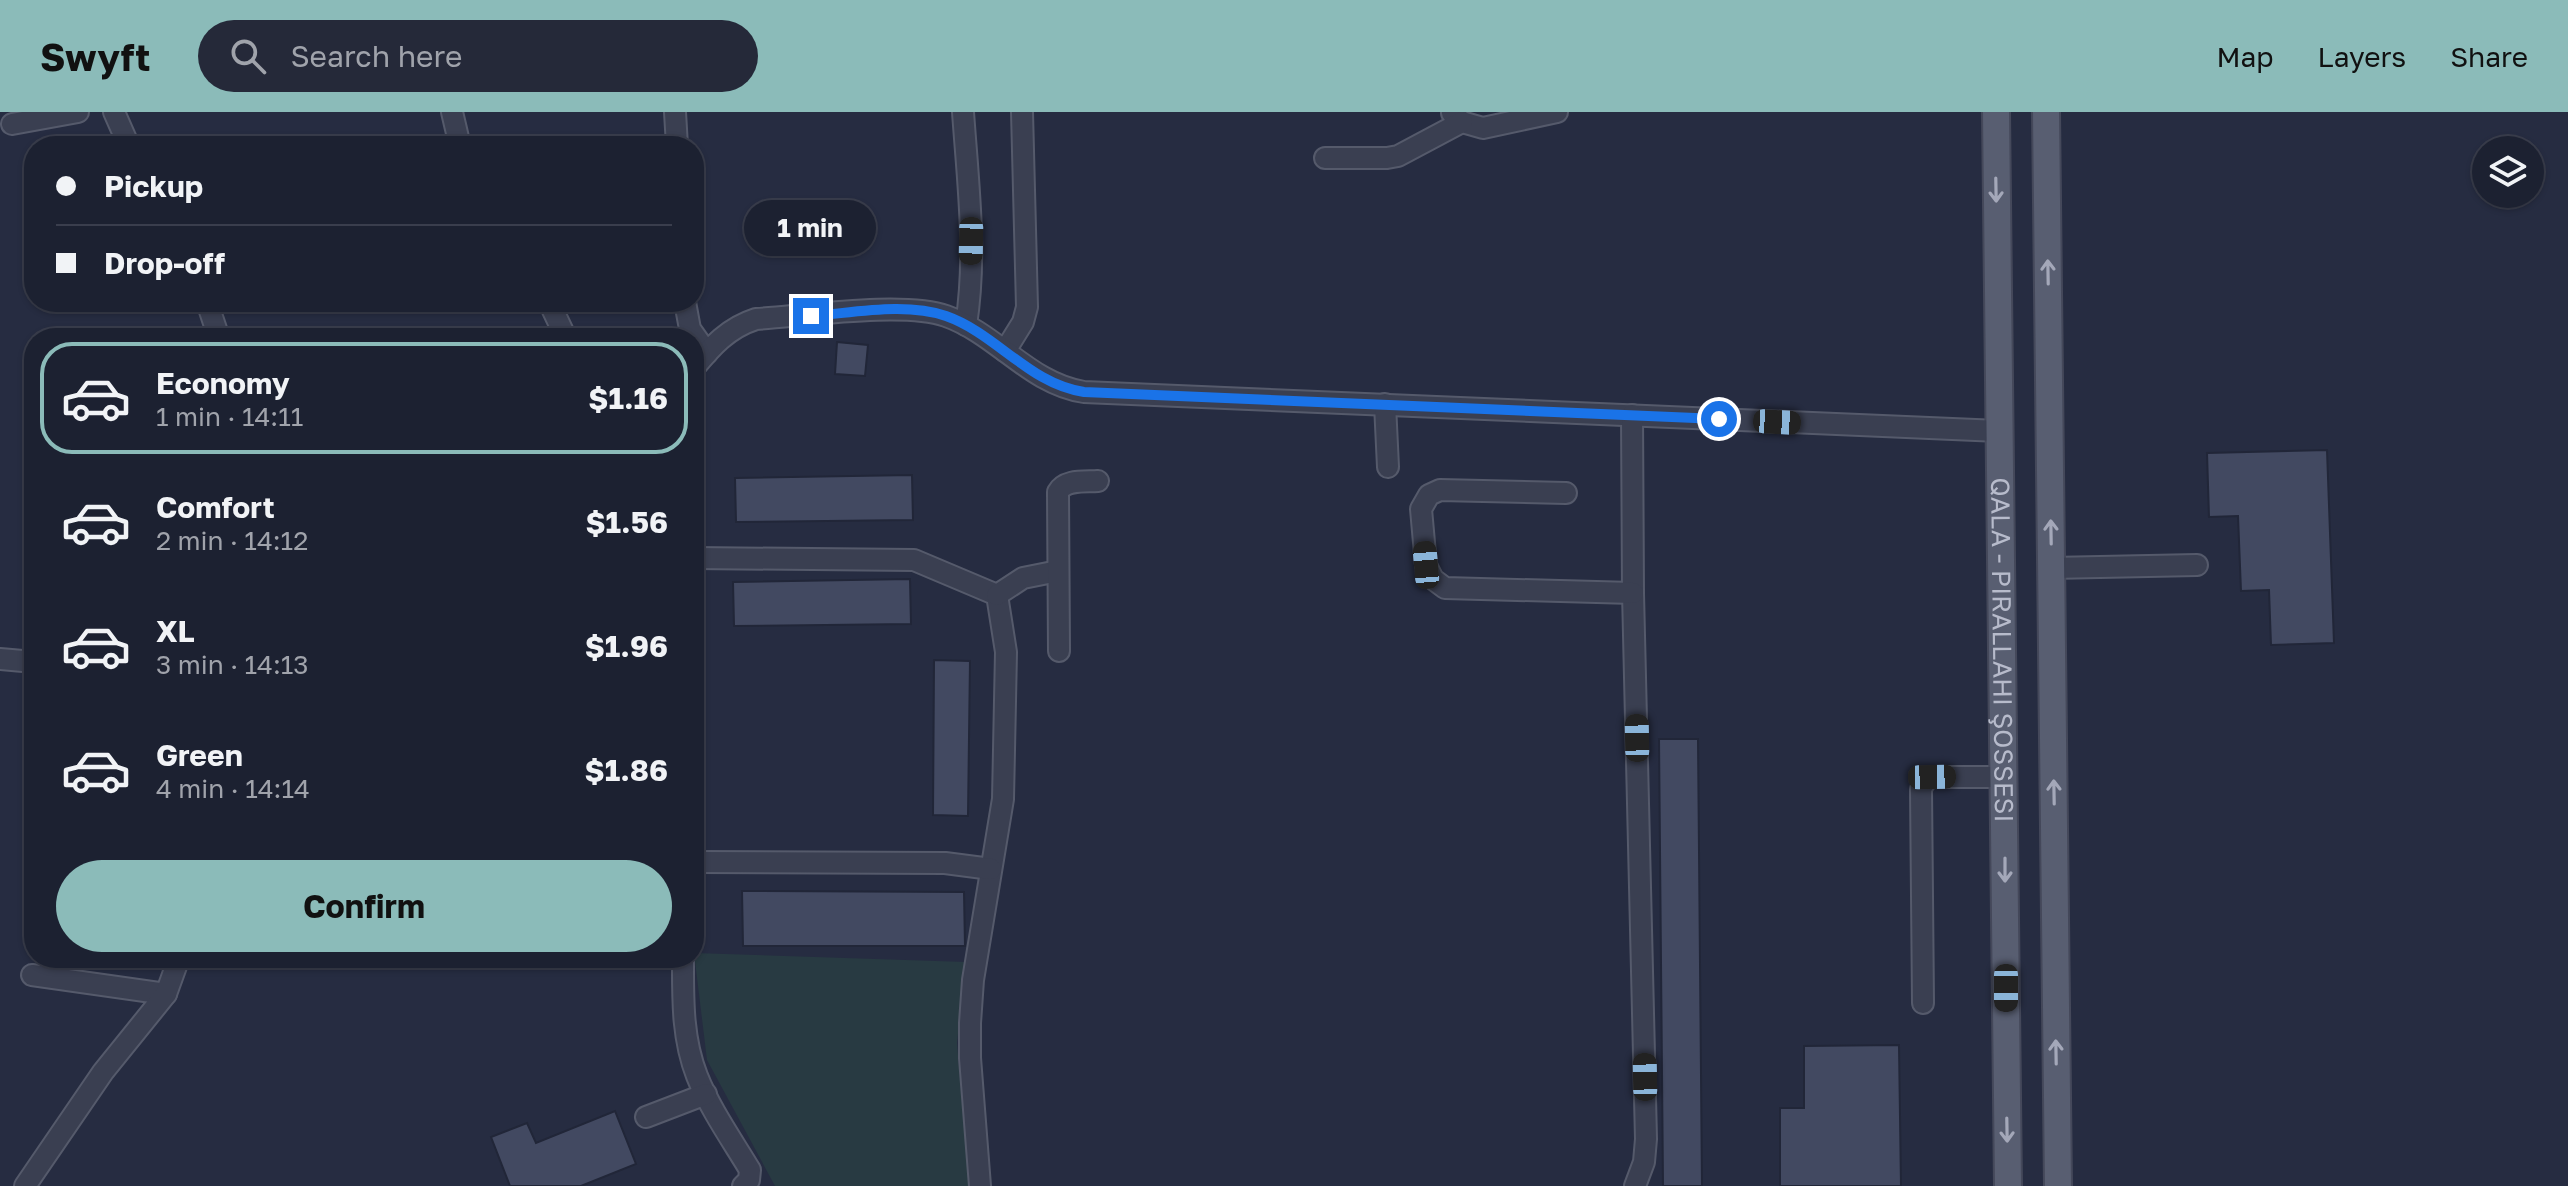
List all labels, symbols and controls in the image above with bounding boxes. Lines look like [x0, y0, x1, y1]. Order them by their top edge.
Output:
search box [198, 20, 758, 92]
text: Swyft [40, 34, 150, 79]
icon: search [226, 34, 270, 78]
text: Search here [290, 38, 462, 74]
text: Map [2216, 40, 2274, 73]
text: Layers [2318, 40, 2406, 73]
text: Share [2450, 40, 2528, 73]
map controls [2472, 136, 2544, 208]
button: layers [2472, 136, 2544, 208]
text: Pickup [104, 168, 203, 204]
one-way arrow [1988, 176, 2004, 203]
callout: 1 min [745, 200, 877, 256]
text: 1 min [777, 212, 843, 243]
car [959, 217, 983, 265]
text: Drop-off [104, 245, 225, 281]
one-way arrow [2040, 259, 2056, 286]
route end [793, 298, 829, 334]
icon: car [60, 362, 132, 434]
text: Economy [156, 365, 290, 401]
text: $1.16 [588, 380, 668, 416]
text: 1 min · 14:11 [156, 401, 303, 432]
route start [1701, 401, 1737, 437]
car [1752, 409, 1802, 435]
street label: QALA - PIRALLAHI ŞOSSESI [1985, 477, 2020, 823]
icon: car [60, 486, 132, 558]
text: Comfort [156, 489, 275, 525]
text: $1.56 [586, 504, 668, 540]
one-way arrow [2043, 519, 2059, 546]
text: 2 min · 14:12 [156, 525, 308, 556]
car [1412, 540, 1440, 590]
icon: car [60, 610, 132, 682]
text: XL [156, 613, 195, 649]
text: $1.96 [585, 628, 668, 664]
text: 3 min · 14:13 [156, 649, 309, 680]
car [1625, 714, 1649, 762]
icon: car [60, 734, 132, 806]
text: Green [156, 737, 243, 773]
text: $1.86 [585, 752, 668, 788]
car [1908, 765, 1956, 789]
text: 4 min · 14:14 [156, 773, 310, 804]
one-way arrow [2046, 779, 2062, 806]
one-way arrow [1997, 856, 2013, 883]
button: Confirm [56, 860, 672, 952]
car [1994, 964, 2018, 1012]
one-way arrow [2048, 1039, 2064, 1066]
car [1633, 1053, 1657, 1101]
one-way arrow [1999, 1116, 2015, 1143]

